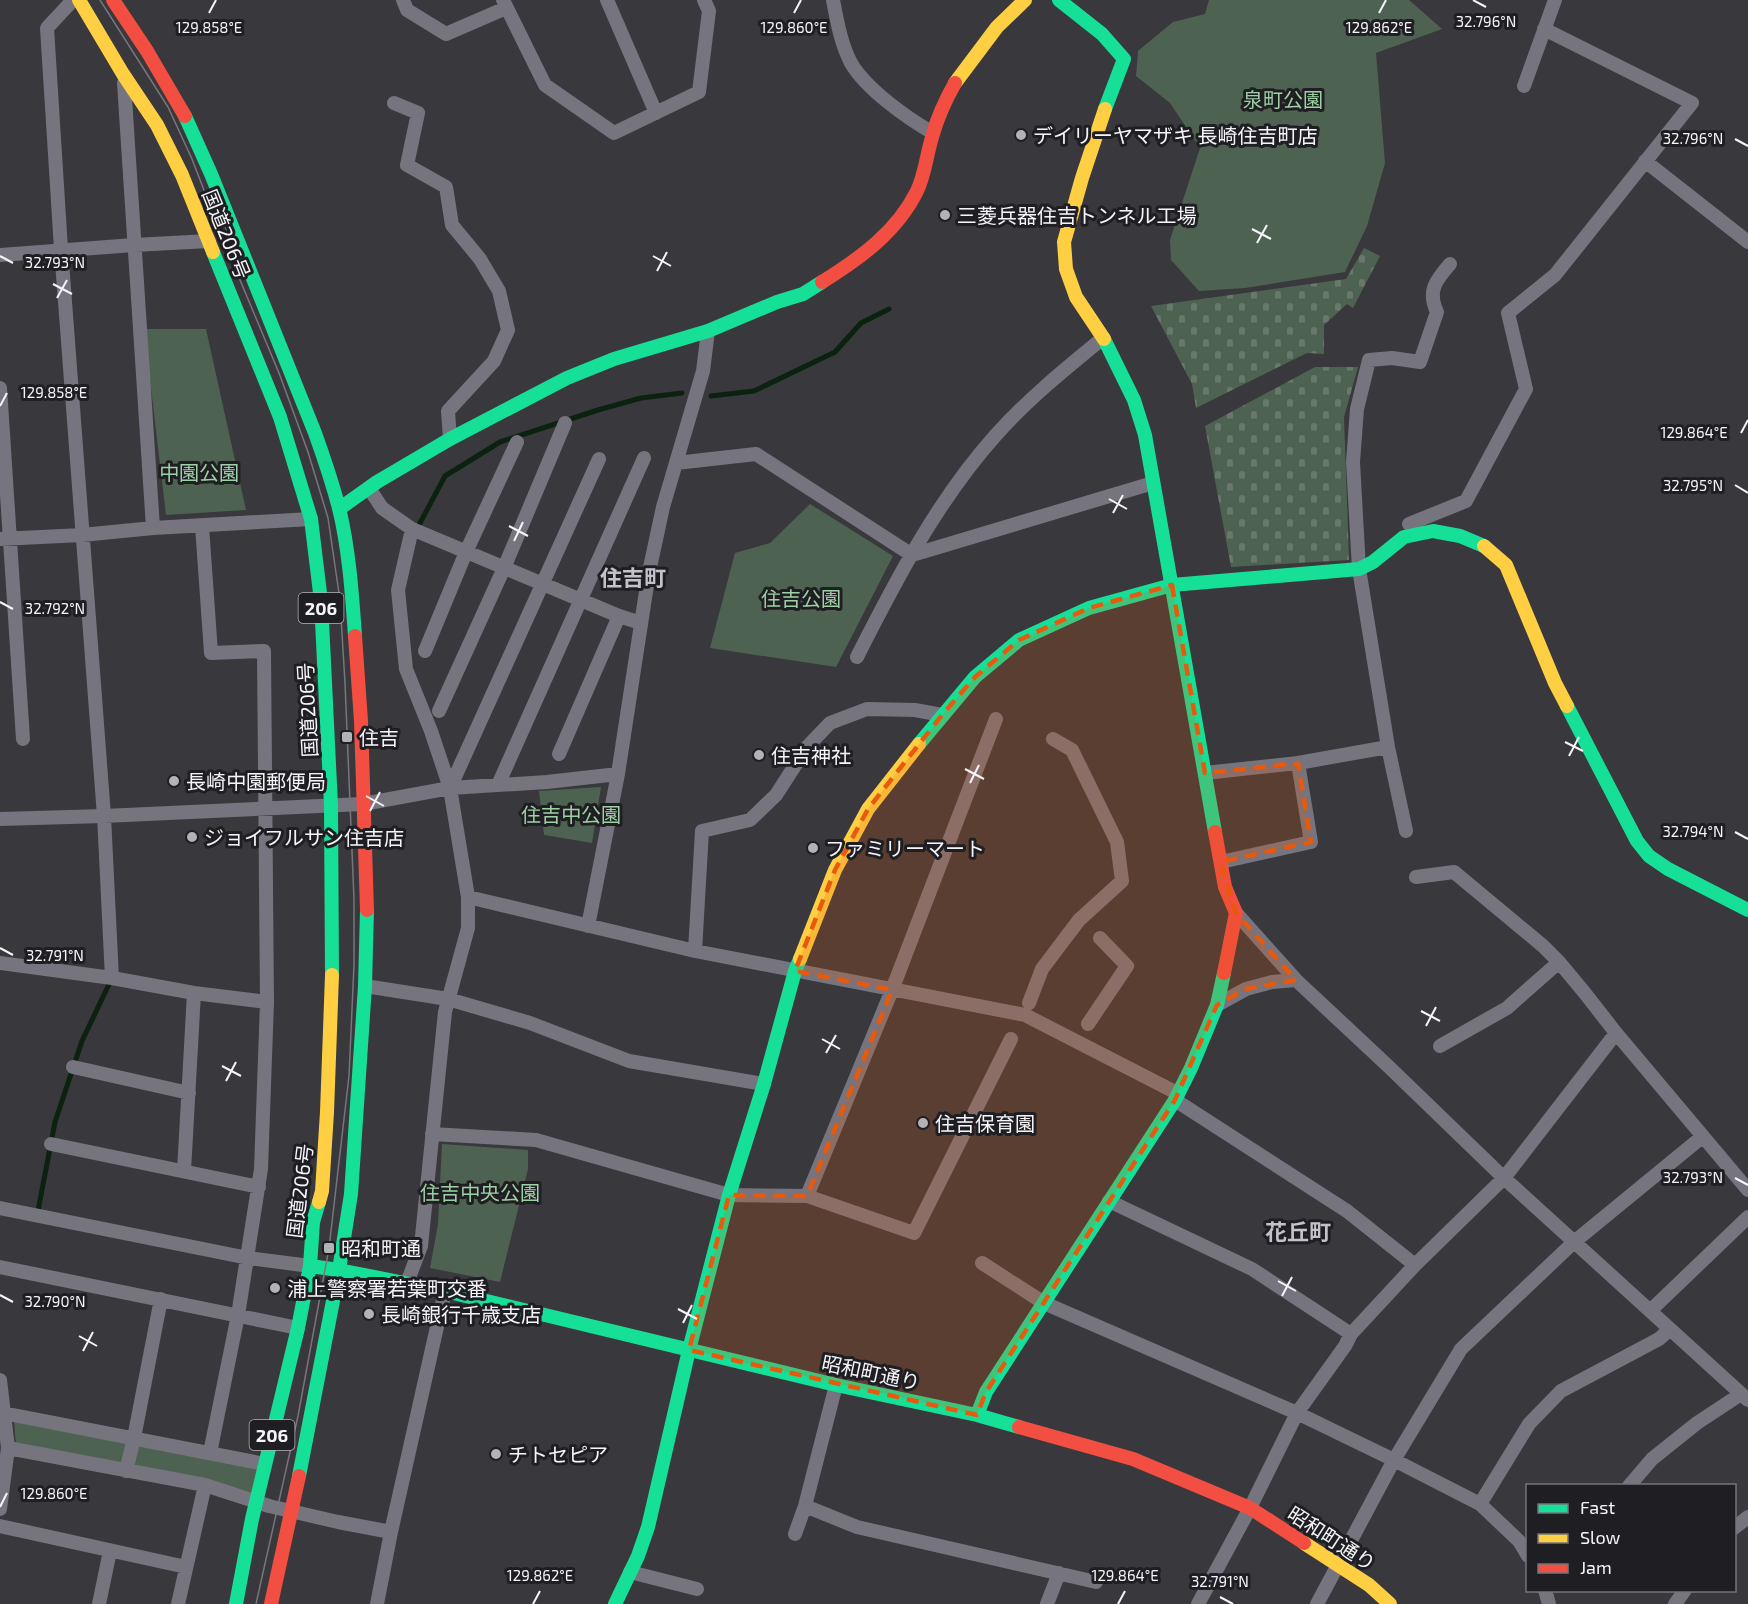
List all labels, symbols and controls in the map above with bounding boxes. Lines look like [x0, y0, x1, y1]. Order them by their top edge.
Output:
text: 32.796°N [1456, 12, 1516, 30]
text: 129.858°E [176, 18, 242, 36]
text: 129.860°E [761, 18, 828, 36]
text: 129.862°E [1346, 18, 1412, 36]
park label: 泉町公園 [1243, 87, 1323, 111]
place label: デイリーヤマザキ 長崎住吉町店 [1033, 123, 1317, 147]
marker: デイリーヤマザキ 長崎住吉町店 [1014, 128, 1028, 142]
text: 32.796°N [1663, 129, 1723, 147]
street label: 国道206号 [198, 186, 256, 282]
place label: 三菱兵器住吉トンネル工場 [957, 203, 1197, 227]
marker: 三菱兵器住吉トンネル工場 [938, 208, 952, 222]
text: 32.793°N [25, 253, 85, 271]
text: 129.858°E [21, 383, 87, 401]
text: 129.864°E [1660, 423, 1728, 441]
park label: 中園公園 [159, 460, 239, 484]
text: 32.795°N [1663, 476, 1723, 494]
district label: 住吉町 [600, 564, 666, 590]
park label: 住吉公園 [761, 586, 841, 610]
road number: 206 [298, 593, 344, 623]
text: 32.792°N [25, 599, 85, 617]
street label: 国道206号 [293, 662, 321, 758]
place label: 住吉 [359, 725, 399, 749]
marker: 住吉 [340, 730, 354, 744]
place label: 住吉神社 [771, 743, 851, 767]
marker: 住吉神社 [752, 748, 766, 762]
place label: 長崎中園郵便局 [186, 769, 326, 793]
marker: 長崎中園郵便局 [167, 774, 181, 788]
park label: 住吉中公園 [521, 802, 621, 826]
text: 32.794°N [1662, 822, 1724, 840]
place label: ジョイフルサン住吉店 [204, 825, 404, 849]
marker: ジョイフルサン住吉店 [185, 830, 199, 844]
place label: ファミリーマート [825, 836, 985, 860]
marker: ファミリーマート [806, 841, 820, 855]
text: 32.791°N [26, 946, 84, 964]
place label: 住吉保育園 [935, 1111, 1035, 1135]
marker: 住吉保育園 [916, 1116, 930, 1130]
street label: 国道206号 [281, 1143, 317, 1239]
text: 32.793°N [1663, 1168, 1723, 1186]
park label: 住吉中央公園 [420, 1180, 540, 1204]
district label: 花丘町 [1265, 1218, 1331, 1244]
place label: 昭和町通 [341, 1236, 421, 1260]
marker: 昭和町通 [322, 1241, 336, 1255]
place label: 浦上警察署若葉町交番 [287, 1276, 487, 1300]
marker: 浦上警察署若葉町交番 [268, 1281, 282, 1295]
text: 32.790°N [25, 1292, 86, 1310]
place label: 長崎銀行千歳支店 [381, 1302, 541, 1326]
marker: 長崎銀行千歳支店 [362, 1307, 376, 1321]
street label: 昭和町通り [820, 1350, 922, 1394]
road number: 206 [250, 1420, 294, 1450]
place label: チトセピア [508, 1442, 608, 1466]
marker: チトセピア [489, 1447, 503, 1461]
text: 129.860°E [21, 1484, 88, 1502]
legend [1526, 1484, 1736, 1592]
text: Fast [1580, 1496, 1615, 1518]
street label: 昭和町通り [1284, 1501, 1380, 1575]
text: Slow [1580, 1526, 1621, 1548]
text: Jam [1580, 1556, 1612, 1578]
text: 129.862°E [507, 1566, 573, 1584]
text: 129.864°E [1091, 1566, 1159, 1584]
text: 32.791°N [1191, 1572, 1249, 1590]

